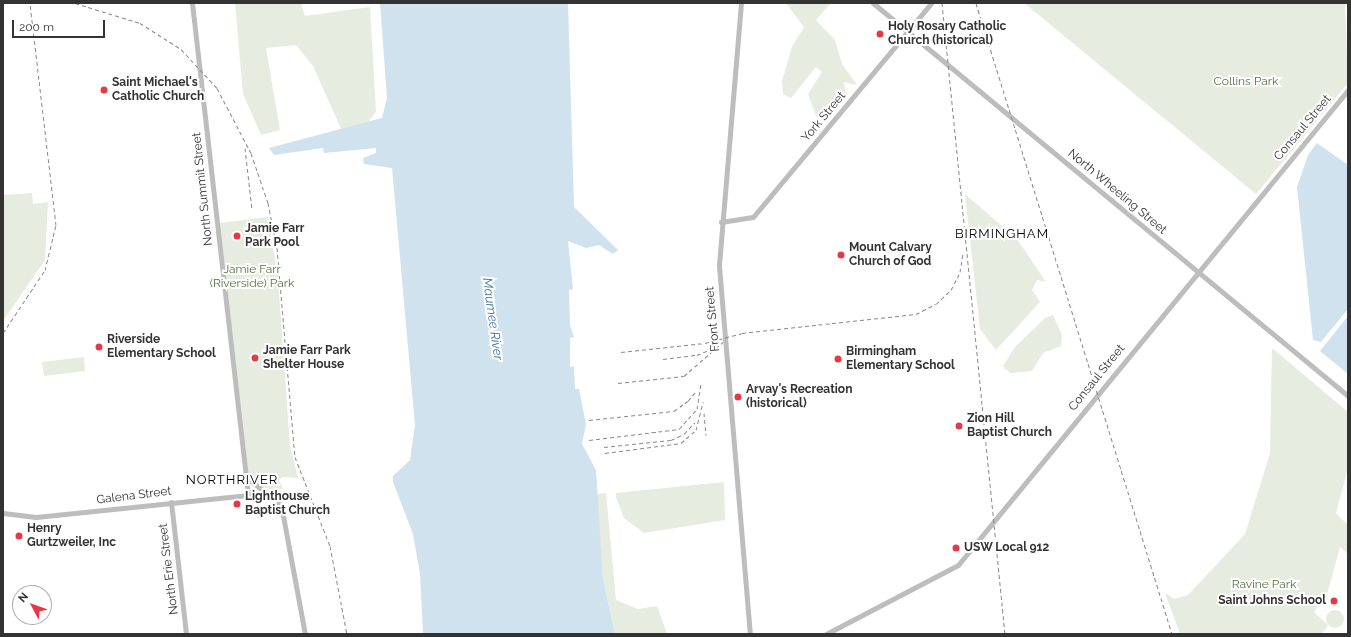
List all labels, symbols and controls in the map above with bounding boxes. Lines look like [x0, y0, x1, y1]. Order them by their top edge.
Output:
scale bar [14, 12, 107, 38]
text: 200 m [19, 20, 54, 34]
place label: Holy Rosary Catholic Church (historical) [888, 20, 1007, 48]
marker: Holy Rosary Catholic Church (historical) [875, 29, 885, 39]
park label: Collins Park [1214, 75, 1278, 89]
place label: Saint Michael's Catholic Church [112, 76, 204, 104]
marker: Saint Michael's Catholic Church [99, 85, 109, 95]
street label: York Street [799, 89, 849, 145]
street label: Consaul Street [1271, 92, 1335, 164]
street label: North Summit Street [190, 132, 216, 246]
street label: North Wheeling Street [1065, 146, 1169, 238]
place label: Jamie Farr Park Pool [245, 222, 305, 250]
district label: BIRMINGHAM [955, 226, 1049, 242]
marker: Jamie Farr Park Pool [232, 231, 242, 241]
place label: Mount Calvary Church of God [849, 241, 932, 269]
marker: Mount Calvary Church of God [836, 250, 846, 260]
park label: Jamie Farr (Riverside) Park [210, 263, 294, 291]
water label: Maumee River [478, 277, 506, 361]
street label: Front Street [703, 286, 723, 352]
place label: Riverside Elementary School [107, 333, 216, 361]
marker: Riverside Elementary School [94, 342, 104, 352]
street label: Consaul Street [1066, 342, 1128, 414]
place label: Jamie Farr Park Shelter House [263, 344, 351, 372]
place label: Birmingham Elementary School [846, 345, 955, 373]
marker: Jamie Farr Park Shelter House [250, 353, 260, 363]
marker: Birmingham Elementary School [833, 354, 843, 364]
place label: Arvay's Recreation (historical) [746, 383, 852, 411]
marker: Arvay's Recreation (historical) [733, 392, 743, 402]
place label: Zion Hill Baptist Church [967, 412, 1052, 440]
marker: Zion Hill Baptist Church [954, 421, 964, 431]
district label: NORTHRIVER [186, 472, 278, 488]
street label: Galena Street [96, 484, 172, 508]
place label: Lighthouse Baptist Church [245, 490, 330, 518]
marker: Lighthouse Baptist Church [232, 499, 242, 509]
place label: Henry Gurtzweiler, Inc [27, 522, 116, 550]
street label: North Erie Street [156, 522, 182, 616]
marker: Henry Gurtzweiler, Inc [14, 531, 24, 541]
place label: USW Local 912 [964, 541, 1050, 555]
marker: USW Local 912 [951, 543, 961, 553]
park label: Ravine Park [1232, 578, 1296, 592]
north arrow [12, 585, 52, 625]
text: N [16, 590, 31, 605]
place label: Saint Johns School [1218, 594, 1326, 608]
marker: Saint Johns School [1329, 596, 1339, 606]

